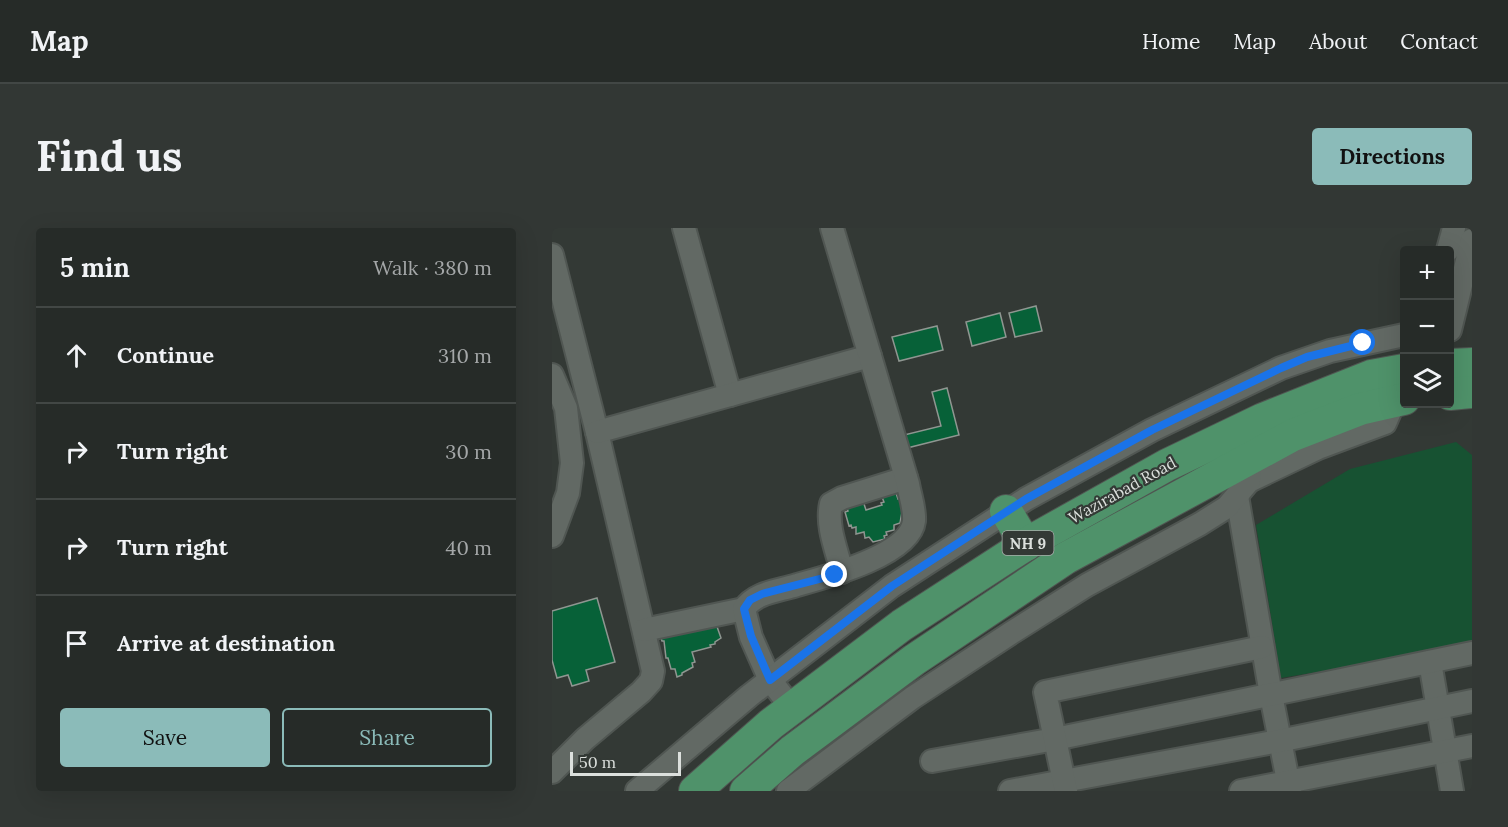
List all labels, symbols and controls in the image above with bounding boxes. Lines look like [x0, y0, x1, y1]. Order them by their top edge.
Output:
text: Map [30, 23, 89, 59]
text: Home [1142, 28, 1200, 55]
text: Map [1233, 28, 1276, 55]
text: About [1309, 28, 1367, 55]
text: Contact [1400, 28, 1478, 55]
button: Directions [1312, 128, 1472, 185]
text: Find us [36, 129, 182, 183]
map controls [1400, 246, 1454, 408]
button: + [1400, 246, 1454, 300]
text: 5 min [60, 251, 130, 284]
text: Walk · 380 m [373, 255, 492, 280]
button: − [1400, 300, 1454, 354]
route start [1349, 329, 1375, 355]
icon: ahead [60, 339, 93, 372]
text: Continue [117, 341, 214, 369]
text: 310 m [438, 343, 492, 368]
button: layers [1400, 354, 1454, 408]
icon: right [60, 435, 93, 468]
text: Turn right [117, 437, 228, 465]
text: 30 m [445, 439, 492, 464]
street label: Wazirabad Road [1065, 452, 1180, 528]
icon: right [60, 531, 93, 564]
road number: NH 9 [1002, 531, 1054, 555]
text: Turn right [117, 533, 228, 561]
text: 40 m [446, 535, 492, 560]
route end [821, 561, 847, 587]
icon: arrive [60, 627, 93, 660]
text: Arrive at destination [117, 629, 335, 657]
button: Save [60, 708, 270, 767]
button: Share [282, 708, 492, 767]
scale bar [570, 749, 681, 776]
text: 50 m [579, 752, 616, 772]

